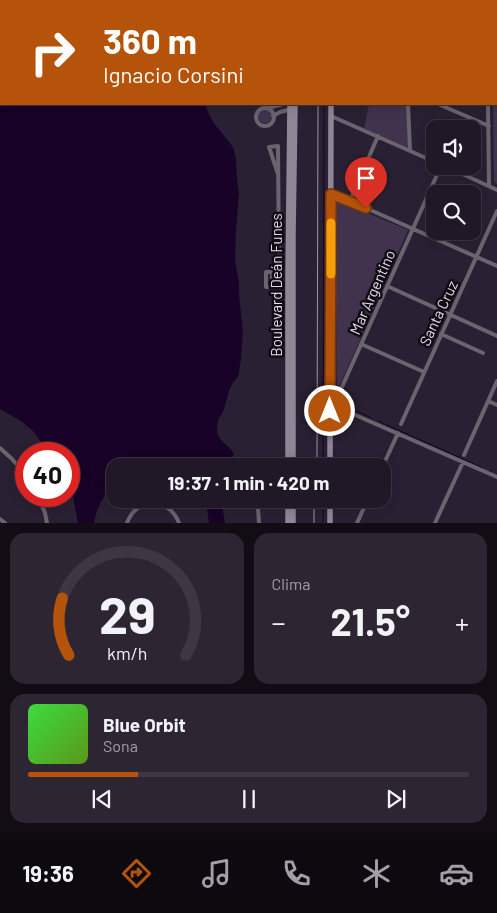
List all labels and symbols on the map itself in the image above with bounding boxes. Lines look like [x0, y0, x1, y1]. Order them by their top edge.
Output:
pin [345, 157, 387, 208]
street label: Boulevard Deán Funes [267, 213, 285, 357]
street label: Mar Argentino [345, 247, 399, 337]
street label: Santa Cruz [415, 277, 461, 348]
position arrow [303, 384, 355, 436]
speed limit sign: 40 [15, 442, 80, 507]

